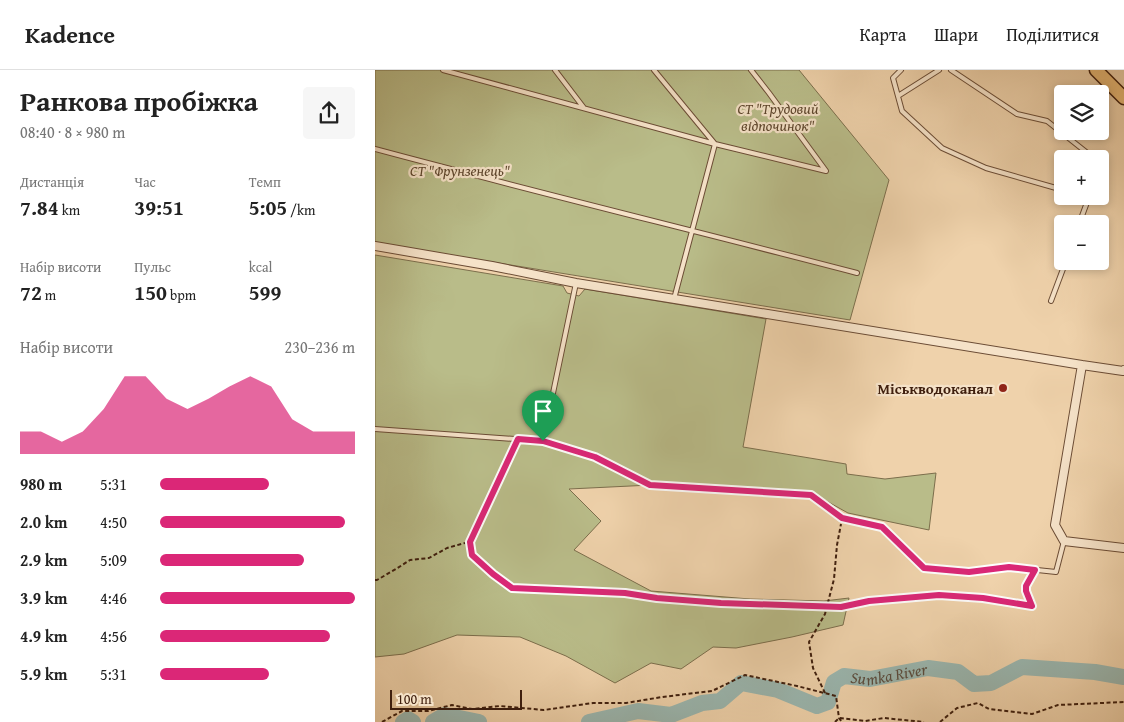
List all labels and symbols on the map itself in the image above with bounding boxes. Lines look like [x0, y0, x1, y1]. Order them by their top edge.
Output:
park label: СТ "Трудовий відпочинок" [737, 98, 819, 136]
park label: СТ "Фрунзенець" [410, 160, 510, 181]
place label: Міськводоканал [878, 378, 993, 399]
marker: Міськводоканал [997, 382, 1009, 394]
pin [522, 390, 564, 441]
water label: Sumka River [849, 656, 930, 692]
scale bar [390, 687, 523, 710]

